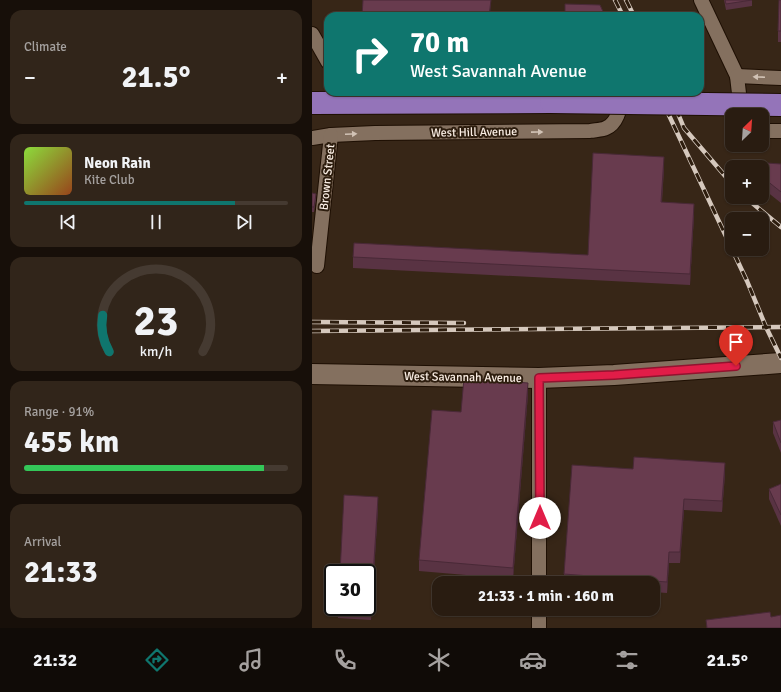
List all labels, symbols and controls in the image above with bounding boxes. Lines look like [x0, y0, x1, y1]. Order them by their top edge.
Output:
text: 70 m [410, 26, 469, 60]
icon: right [344, 28, 396, 80]
text: Climate [24, 39, 67, 55]
text: 21.5° [121, 59, 191, 96]
text: West Savannah Avenue [410, 60, 587, 82]
text: − [24, 64, 36, 91]
text: + [276, 64, 288, 91]
one-way arrow [752, 74, 765, 80]
north arrow [725, 108, 769, 152]
map controls [725, 108, 769, 256]
street label: West Hill Avenue [431, 124, 517, 141]
one-way arrow [531, 129, 544, 135]
one-way arrow [345, 130, 357, 137]
street label: Brown Street [317, 143, 338, 211]
text: Neon Rain [84, 154, 151, 172]
button: + [725, 160, 769, 204]
text: Kite Club [84, 172, 135, 188]
icon: previous [57, 211, 79, 233]
icon: pause [145, 211, 167, 233]
icon: next [233, 211, 255, 233]
button: − [725, 212, 769, 256]
text: 23 [134, 296, 178, 347]
pin [719, 325, 753, 366]
icon: arrive [725, 331, 747, 353]
text: km/h [140, 343, 172, 360]
street label: West Savannah Avenue [404, 369, 522, 386]
text: Range · 91% [24, 404, 94, 420]
text: 455 km [24, 424, 119, 461]
position arrow [519, 497, 561, 539]
text: Arrival [24, 534, 61, 550]
text: 21:33 [24, 554, 98, 591]
speed limit sign: 30 [324, 564, 376, 616]
text: 21:33 · 1 min · 160 m [478, 587, 614, 605]
icon: directions [143, 646, 171, 674]
icon: music [237, 646, 265, 674]
icon: phone [331, 646, 359, 674]
icon: climate [425, 646, 453, 674]
icon: car [519, 646, 547, 674]
icon: filters [613, 646, 641, 674]
text: 21:32 [33, 649, 77, 671]
text: 21.5° [706, 649, 748, 671]

